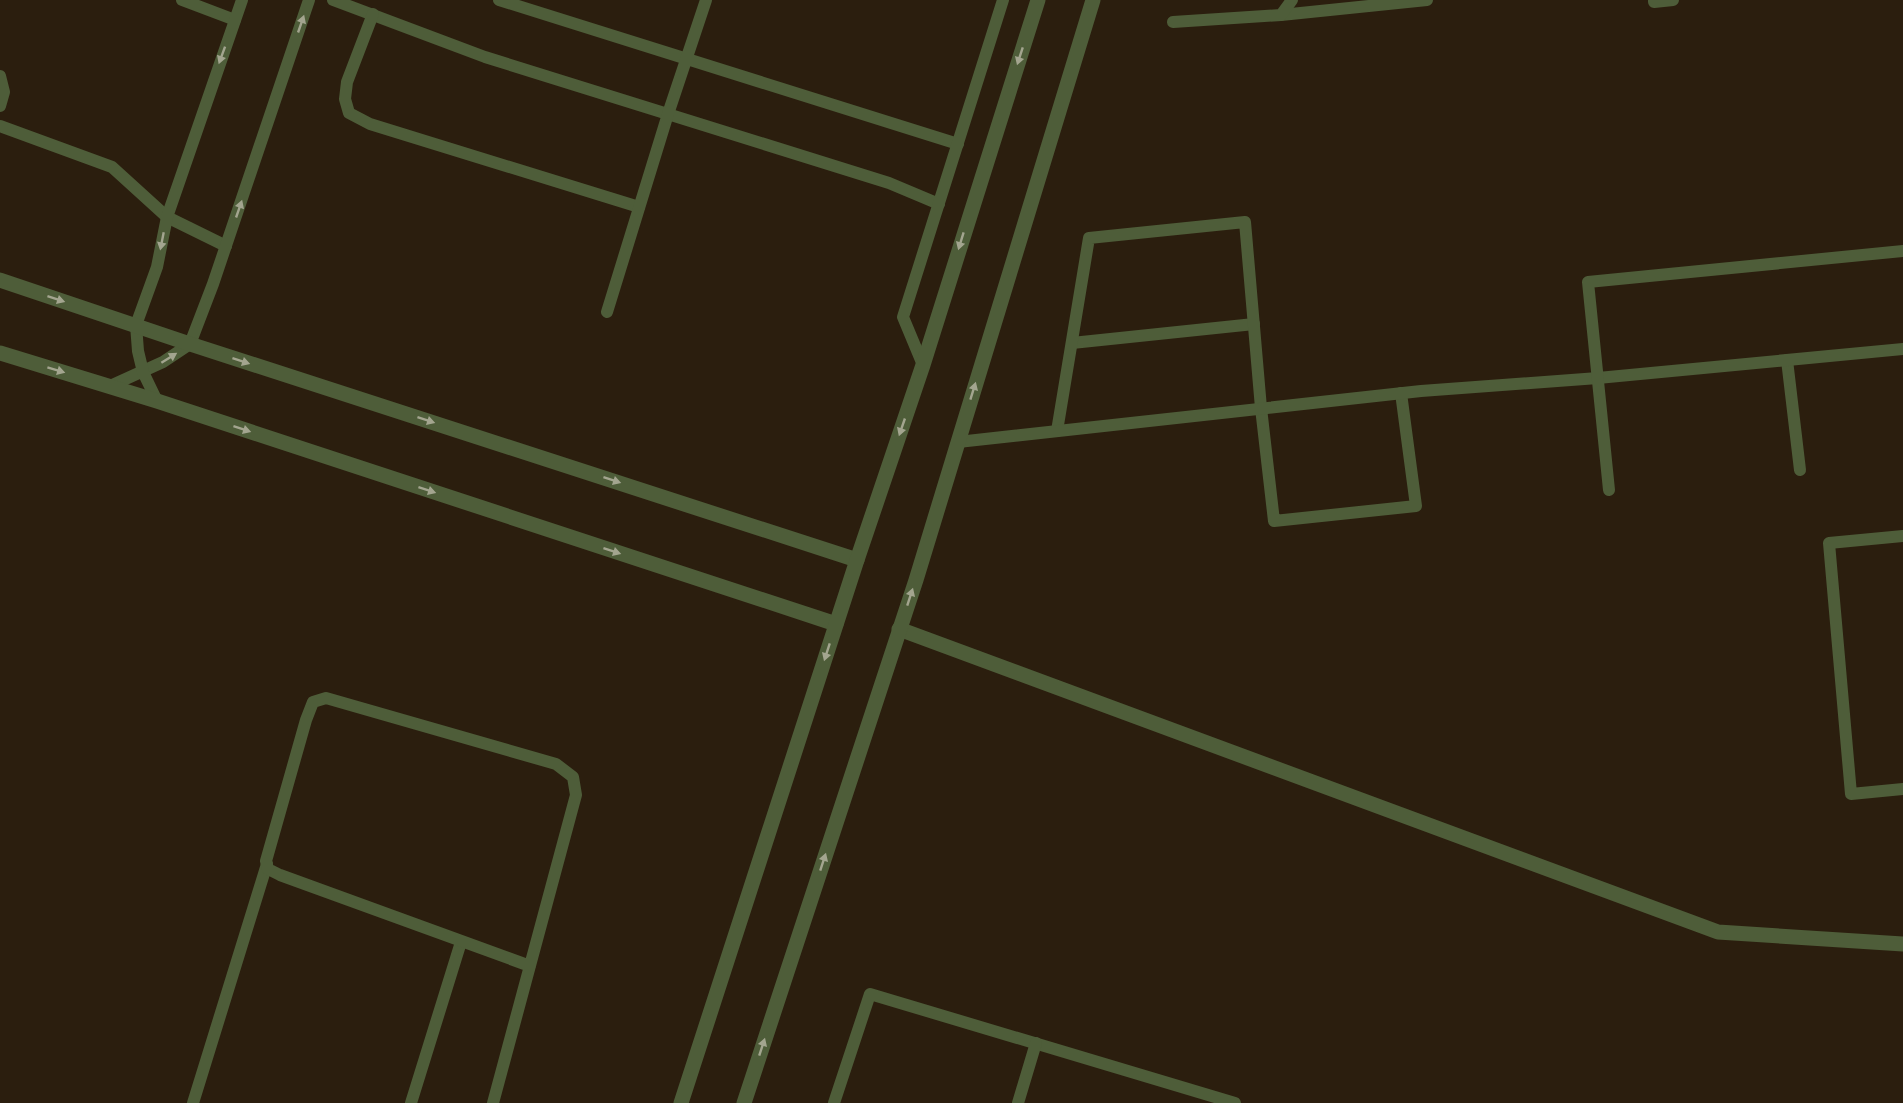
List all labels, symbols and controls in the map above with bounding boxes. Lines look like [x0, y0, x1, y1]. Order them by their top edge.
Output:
one-way arrow [297, 15, 306, 33]
one-way arrow [217, 46, 227, 64]
one-way arrow [1015, 47, 1024, 65]
one-way arrow [234, 200, 244, 218]
one-way arrow [157, 231, 166, 250]
one-way arrow [956, 233, 965, 251]
one-way arrow [47, 294, 65, 304]
one-way arrow [161, 352, 177, 363]
one-way arrow [232, 356, 250, 366]
one-way arrow [47, 366, 65, 375]
one-way arrow [969, 382, 979, 400]
one-way arrow [417, 416, 435, 426]
one-way arrow [896, 418, 906, 436]
one-way arrow [233, 425, 251, 434]
one-way arrow [603, 476, 621, 486]
one-way arrow [418, 486, 436, 495]
one-way arrow [603, 546, 621, 556]
one-way arrow [906, 588, 915, 606]
one-way arrow [822, 643, 831, 661]
one-way arrow [819, 853, 828, 871]
one-way arrow [758, 1038, 767, 1056]

